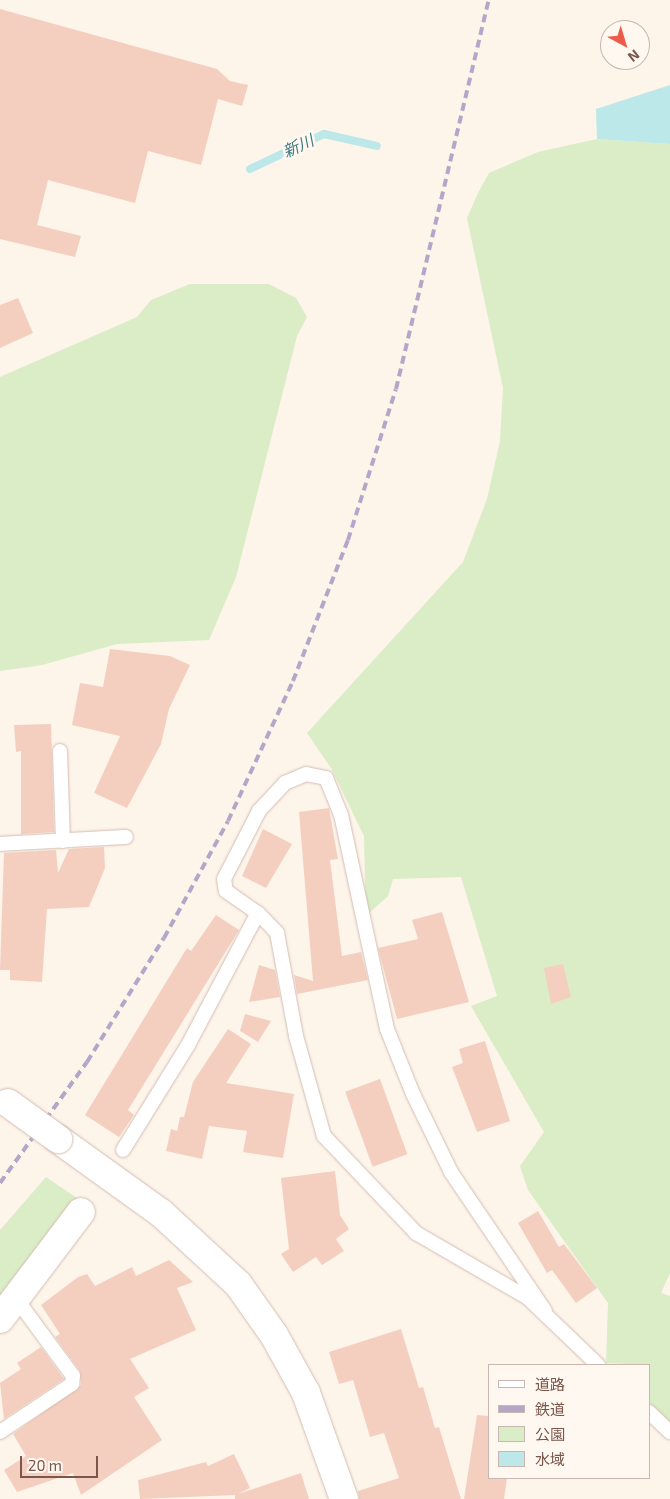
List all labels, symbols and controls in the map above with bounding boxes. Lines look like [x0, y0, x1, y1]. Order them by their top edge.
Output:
north arrow [600, 20, 650, 70]
text: N [625, 46, 643, 66]
water label: 新川 [279, 131, 317, 161]
legend [488, 1364, 650, 1479]
text: 道路 [535, 1375, 565, 1393]
text: 鉄道 [535, 1400, 565, 1418]
text: 公園 [535, 1425, 565, 1443]
scale bar [22, 1446, 100, 1478]
text: 水域 [535, 1450, 565, 1468]
text: 20 m [28, 1456, 62, 1474]

